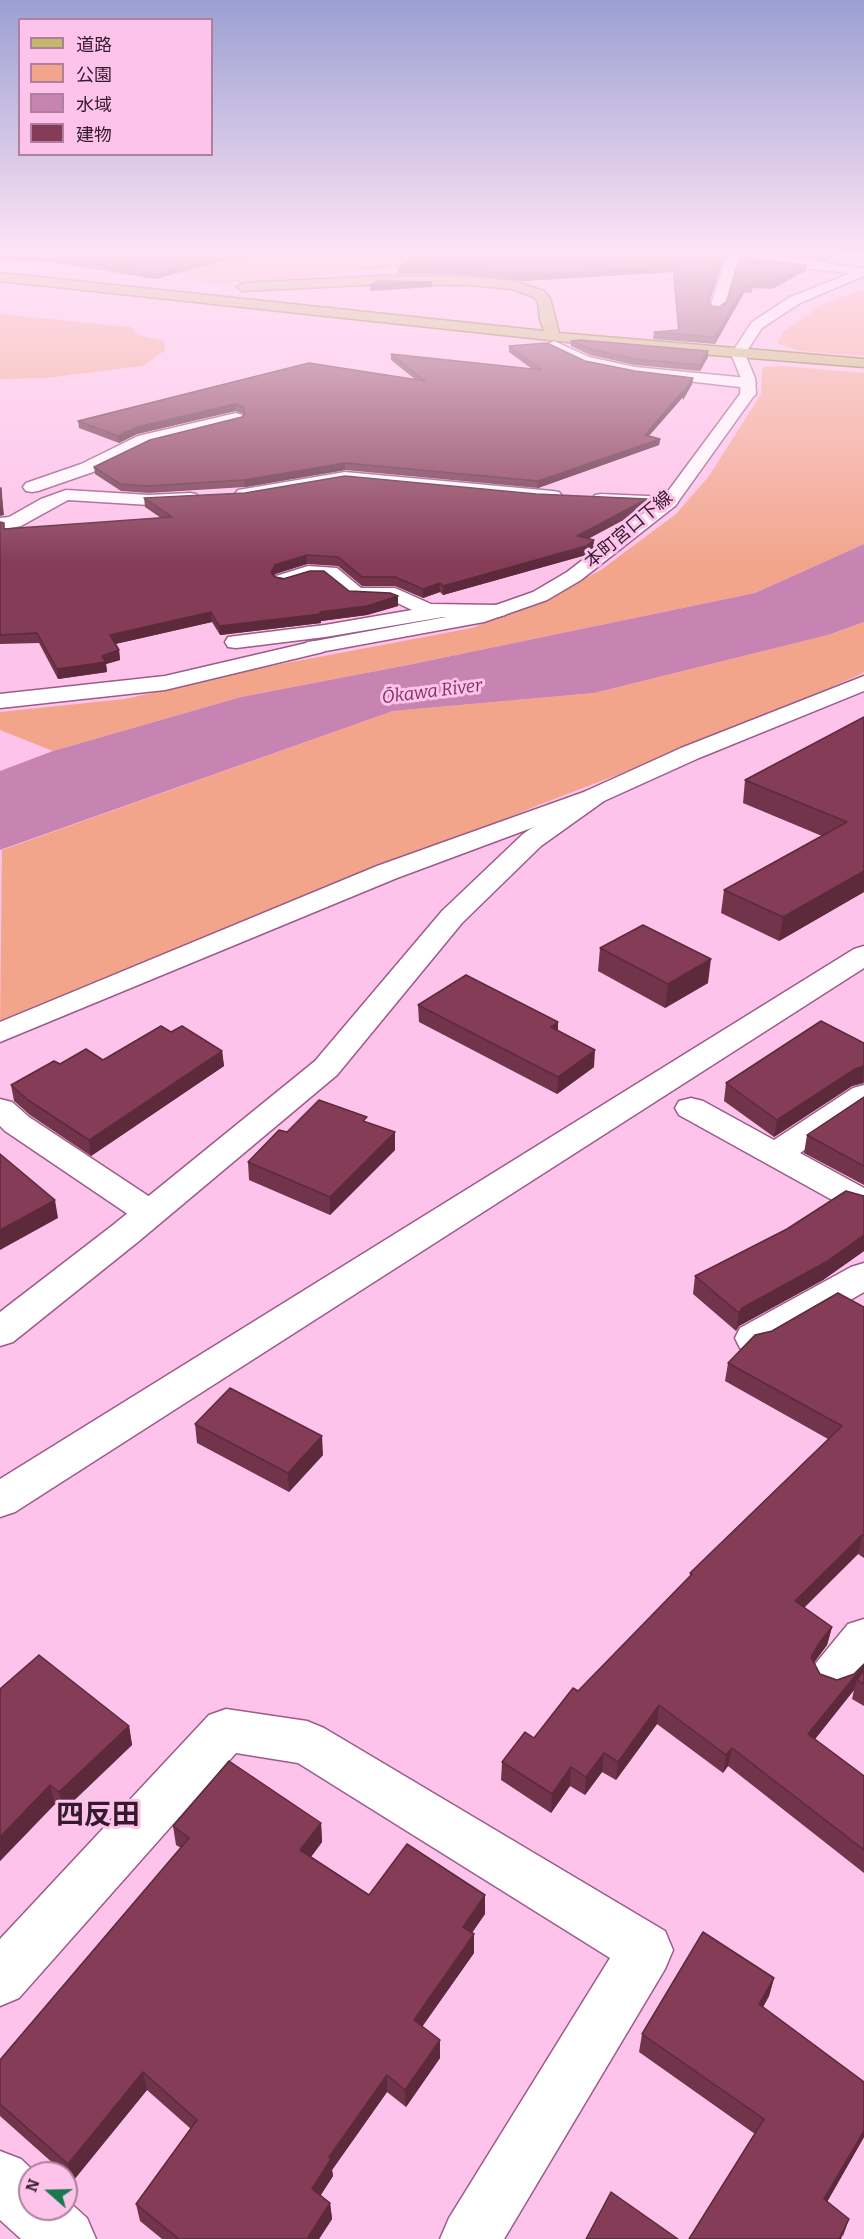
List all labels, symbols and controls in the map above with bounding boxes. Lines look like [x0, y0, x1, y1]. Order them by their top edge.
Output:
legend [18, 18, 213, 156]
text: 道路 [76, 34, 112, 56]
text: 公園 [76, 64, 112, 86]
text: 水域 [76, 94, 112, 116]
text: 建物 [76, 124, 112, 146]
street label: 本町宮口下線 [581, 487, 677, 573]
water label: Ōkawa River [381, 675, 483, 709]
district label: 四反田 [56, 1799, 140, 1833]
north arrow [18, 2161, 78, 2221]
text: N [21, 2176, 44, 2194]

